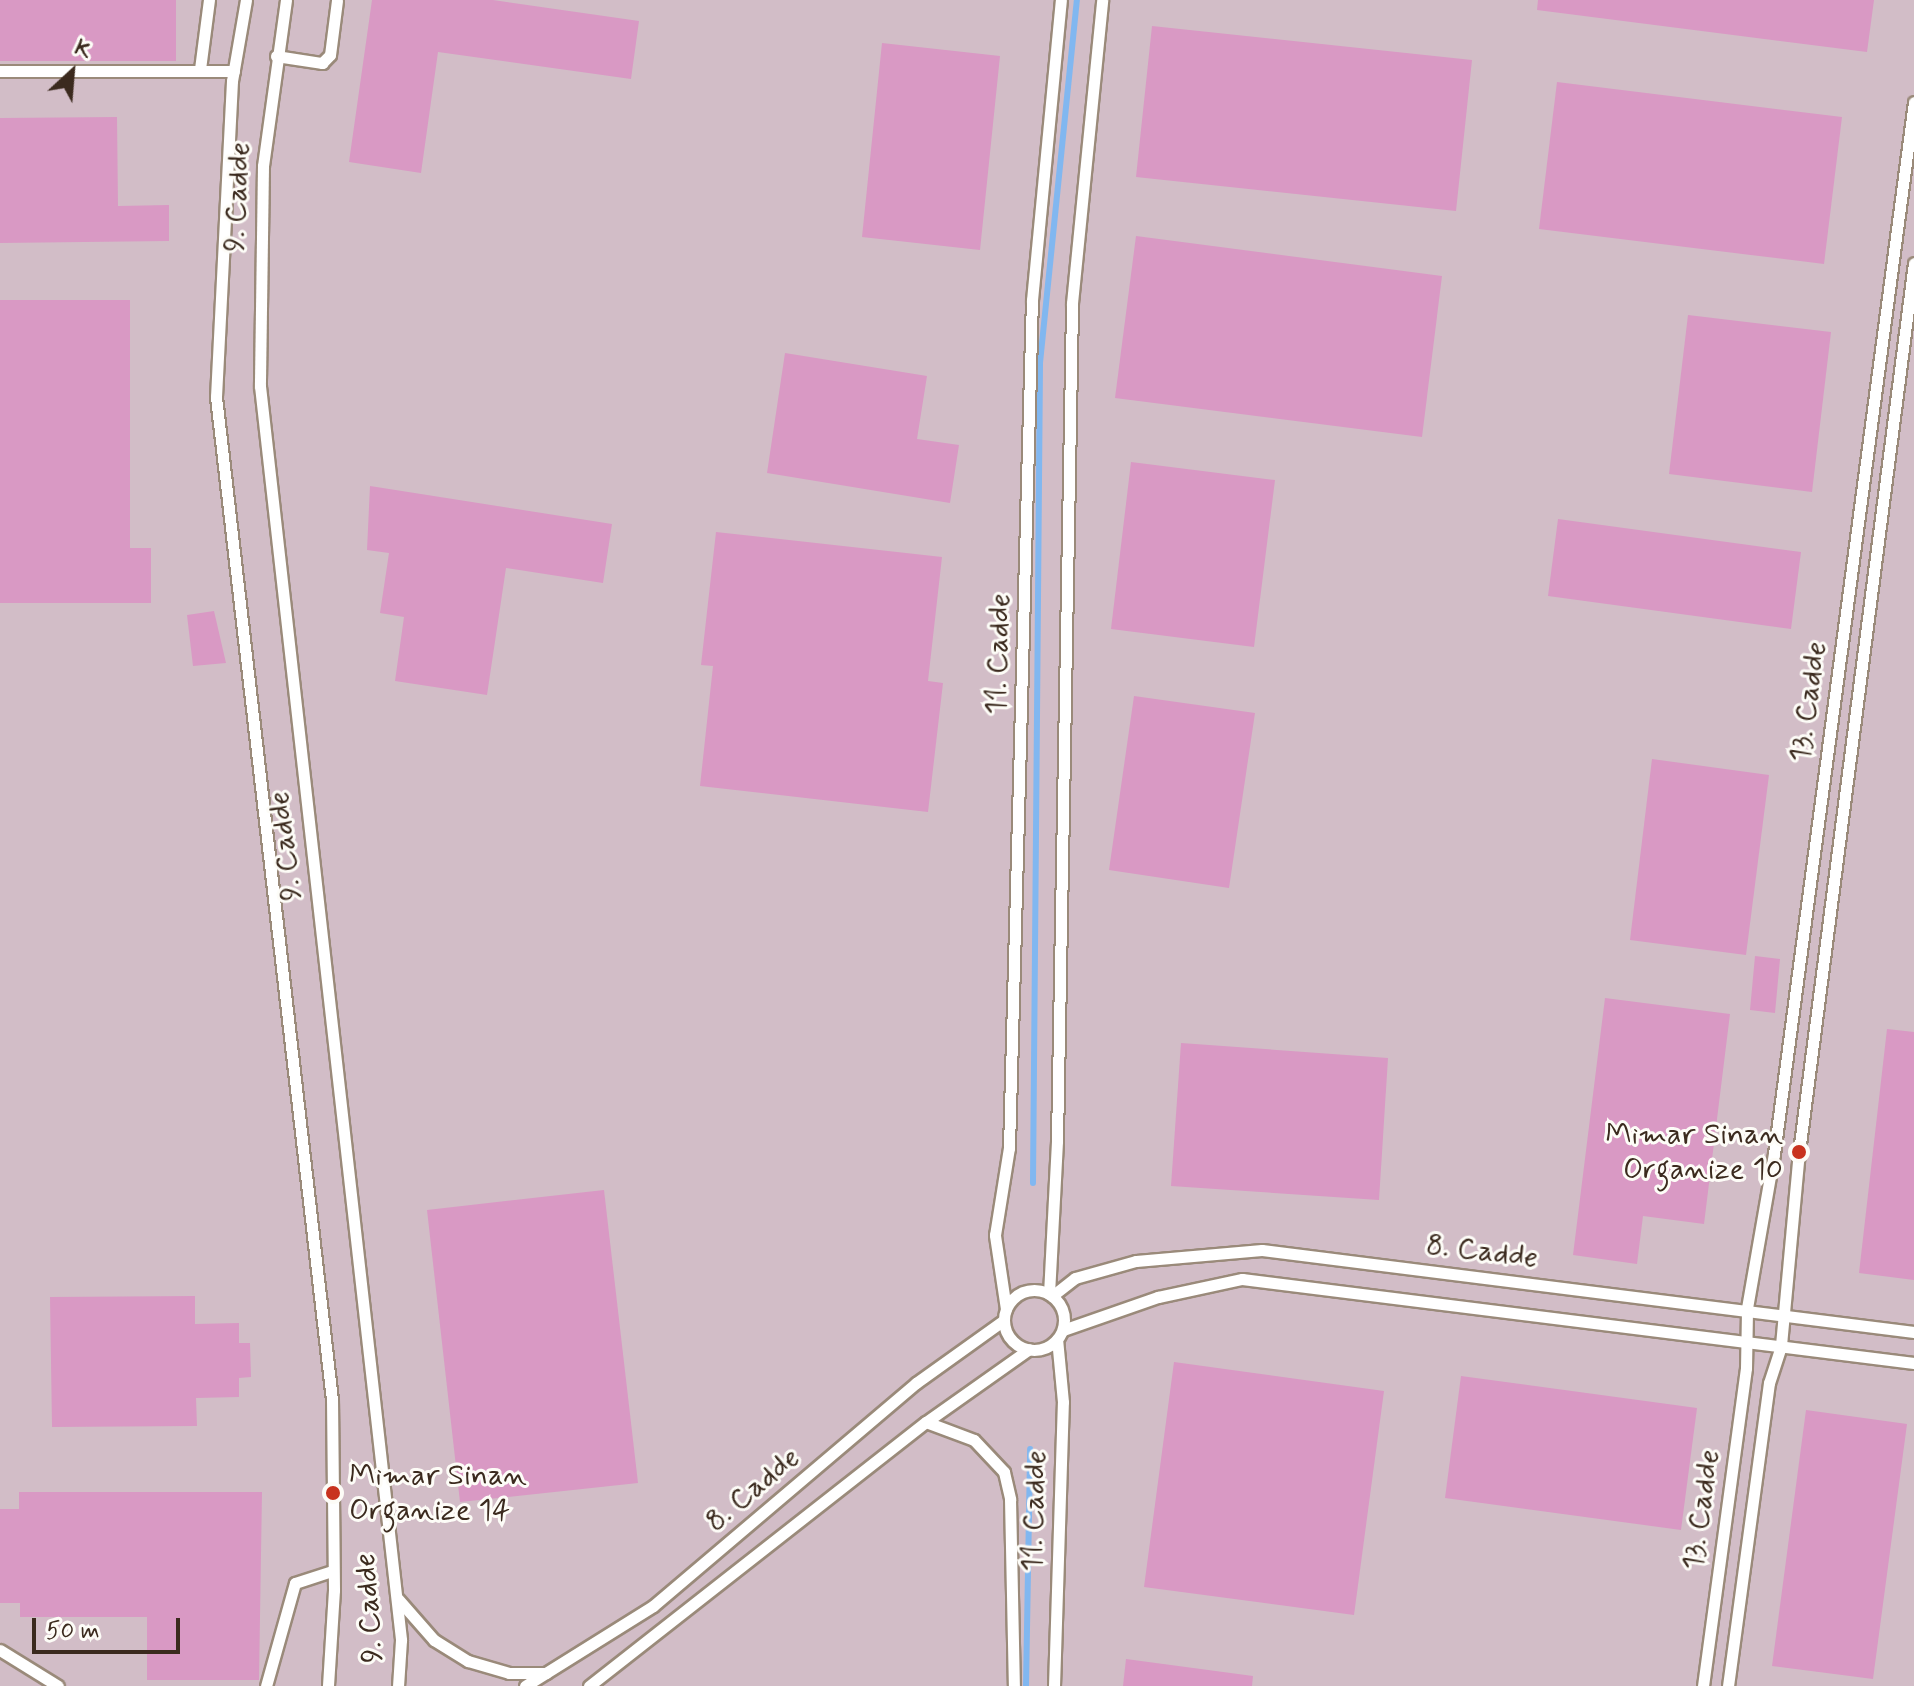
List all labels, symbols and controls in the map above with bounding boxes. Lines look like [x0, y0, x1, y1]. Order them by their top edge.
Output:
north arrow [32, 32, 112, 112]
text: K [69, 34, 96, 66]
street label: 9. Cadde [217, 141, 259, 253]
street label: 11. Cadde [979, 593, 1019, 715]
street label: 13. Cadde [1783, 639, 1835, 765]
street label: 9. Cadde [261, 789, 311, 903]
place label: Mimar Sinan Organize 10 [1607, 1117, 1783, 1188]
marker: Mimar Sinan Organize 10 [1790, 1143, 1808, 1161]
street label: 8. Cadde [1424, 1227, 1540, 1277]
street label: 8. Cadde [698, 1440, 808, 1540]
street label: 13. Cadde [1676, 1447, 1728, 1573]
street label: 11. Cadde [1015, 1450, 1055, 1572]
place label: Mimar Sinan Organize 14 [349, 1458, 525, 1528]
marker: Mimar Sinan Organize 14 [324, 1484, 342, 1502]
street label: 9. Cadde [348, 1552, 392, 1664]
scale bar [36, 1602, 184, 1652]
text: 50 m [46, 1616, 100, 1647]

